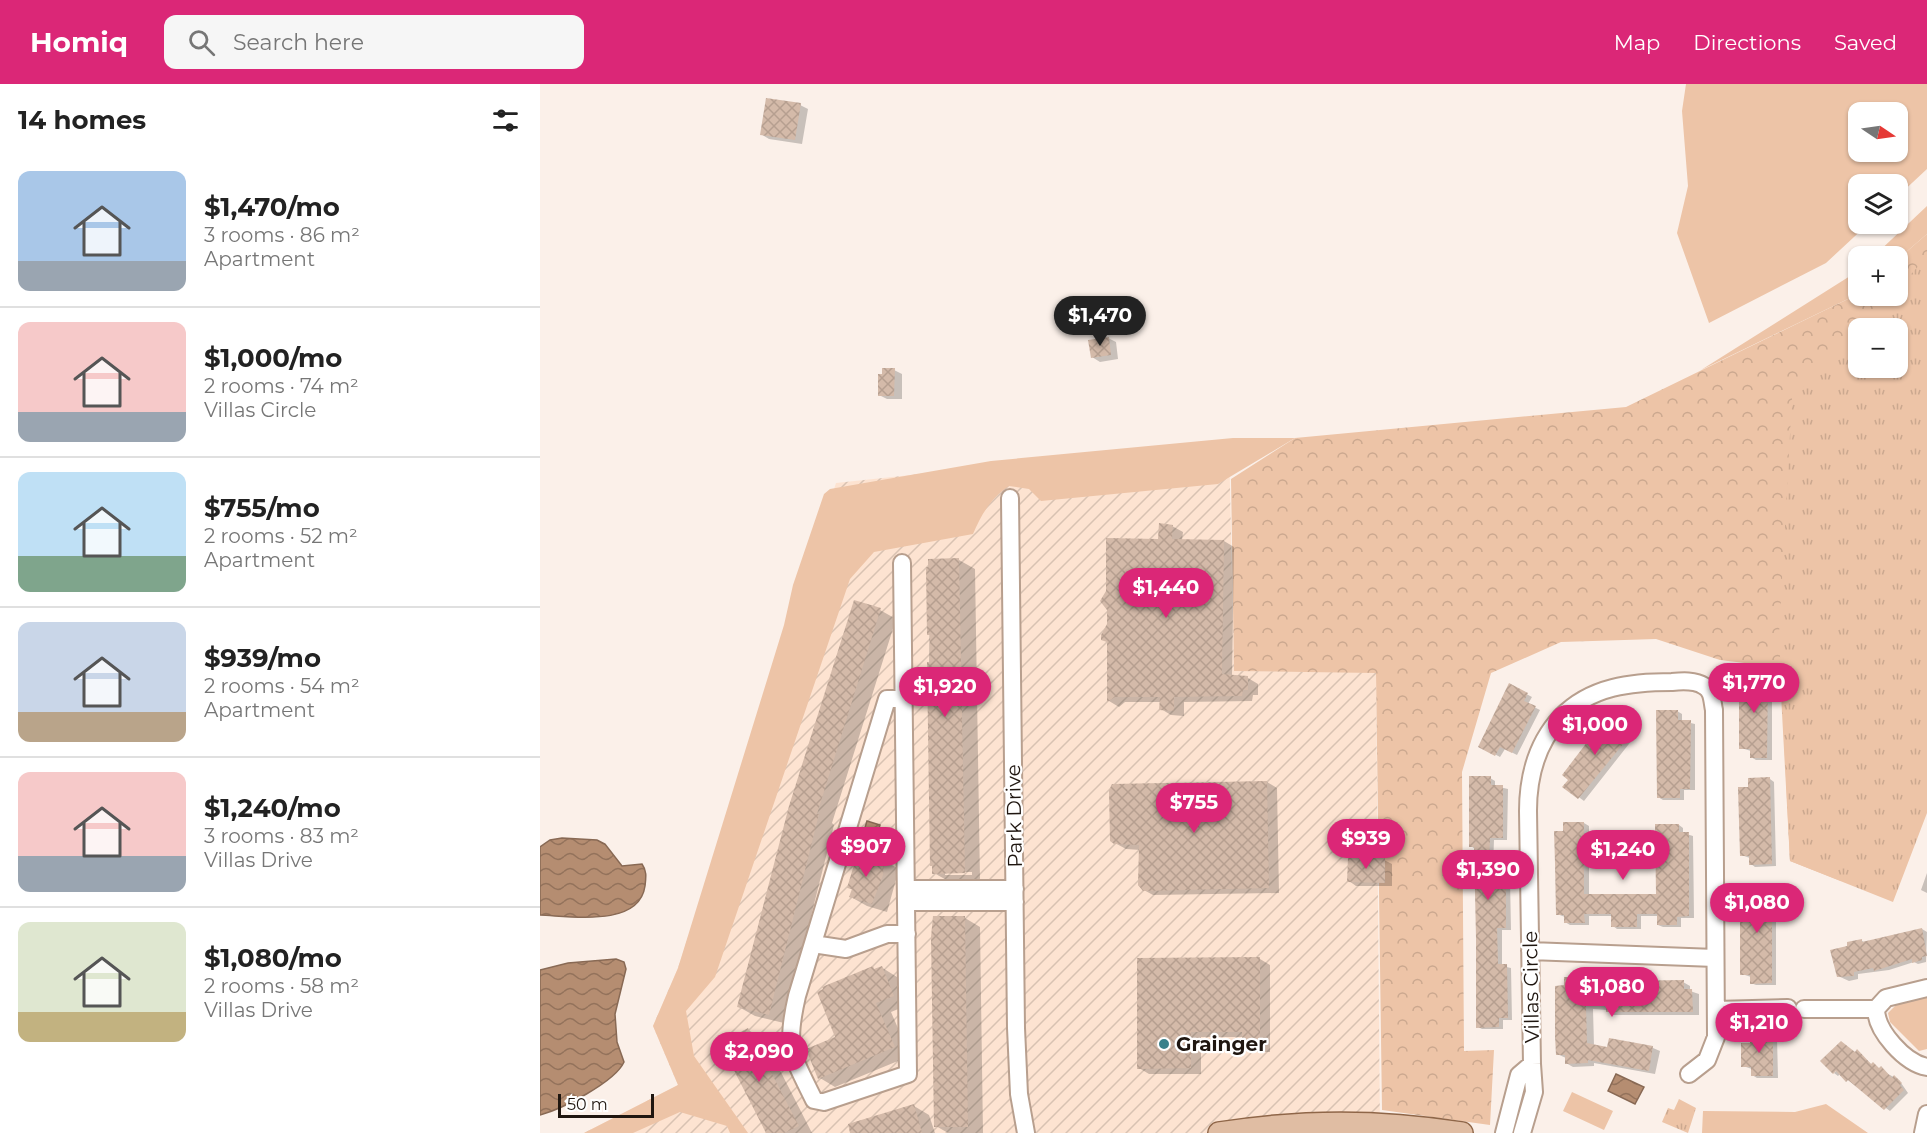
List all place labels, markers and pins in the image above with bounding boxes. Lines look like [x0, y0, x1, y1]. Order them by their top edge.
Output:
pin: $1,470 [1051, 296, 1149, 347]
pin: $1,440 [1117, 568, 1215, 619]
pin: $1,770 [1705, 663, 1803, 714]
pin: $1,920 [896, 667, 994, 718]
pin: $1,000 [1546, 705, 1644, 756]
pin: $755 [1158, 783, 1230, 834]
pin: $939 [1330, 819, 1402, 870]
pin: $907 [830, 827, 902, 878]
pin: $1,240 [1574, 830, 1672, 881]
pin: $1,390 [1439, 850, 1537, 901]
pin: $1,080 [1708, 883, 1806, 934]
pin: $1,080 [1563, 967, 1661, 1018]
pin: $1,210 [1710, 1003, 1808, 1054]
pin: $2,090 [710, 1032, 808, 1083]
place label: Grainger [1176, 1032, 1267, 1056]
marker: Grainger [1157, 1037, 1171, 1051]

